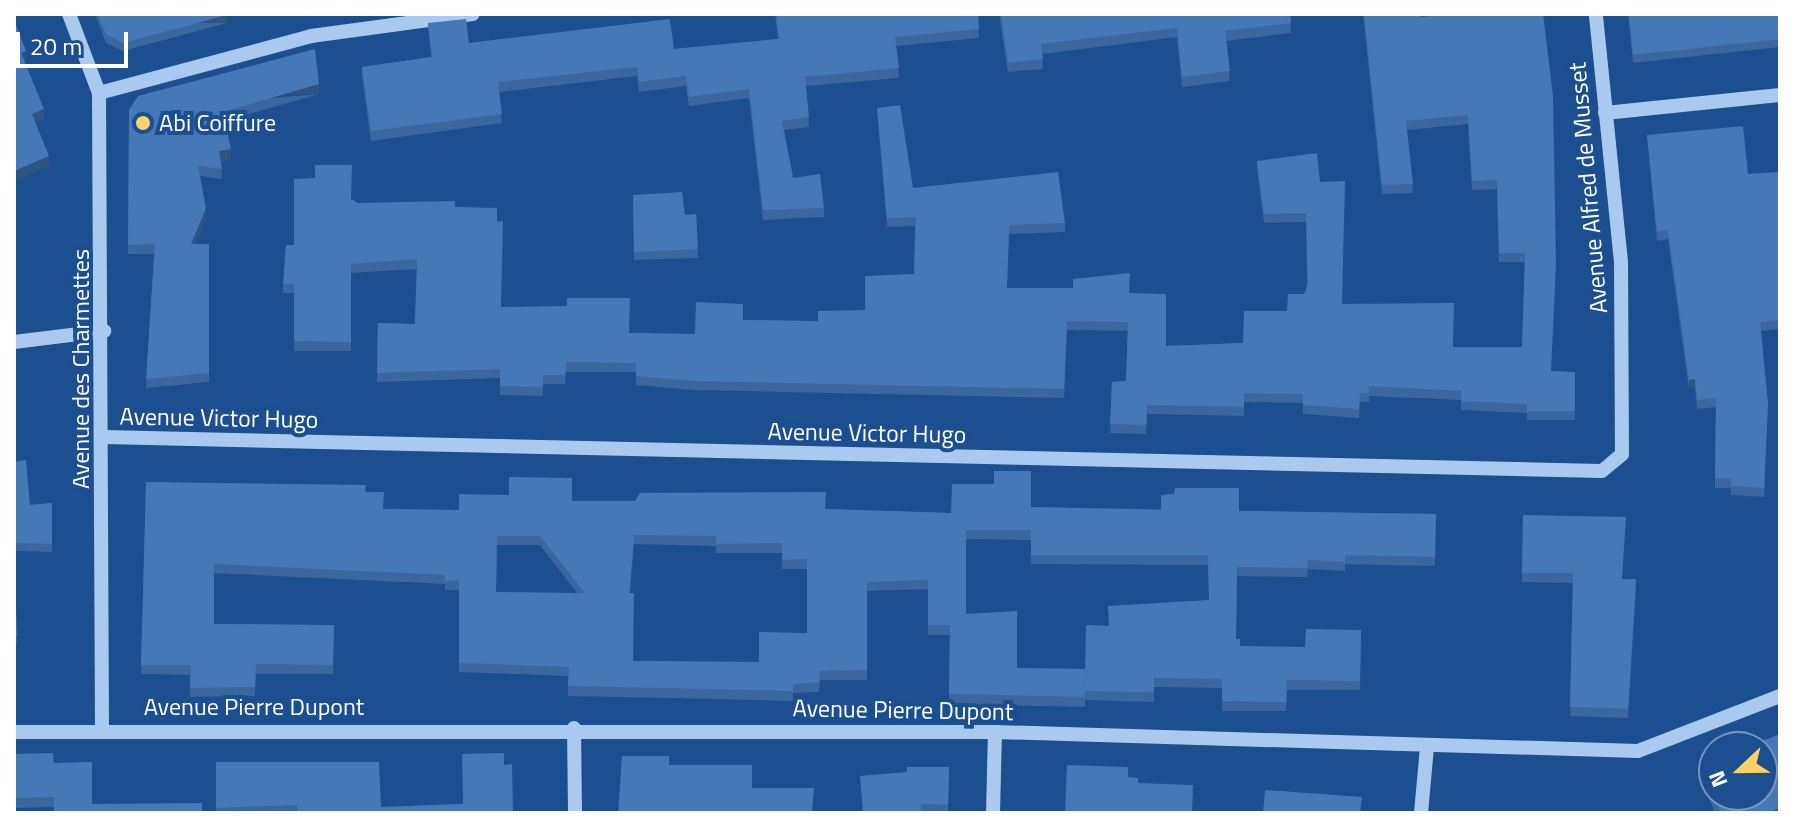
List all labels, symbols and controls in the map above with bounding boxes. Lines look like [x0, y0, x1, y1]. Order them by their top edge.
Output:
scale bar [20, 16, 132, 66]
text: 20 m [30, 28, 82, 64]
street label: Avenue Alfred de Musset [1563, 61, 1613, 315]
place label: Abi Coiffure [159, 109, 276, 137]
marker: Abi Coiffure [134, 114, 152, 132]
street label: Avenue des Charmettes [67, 249, 95, 489]
street label: Avenue Victor Hugo [119, 402, 319, 434]
street label: Avenue Victor Hugo [767, 417, 967, 449]
street label: Avenue Pierre Dupont [144, 693, 364, 721]
street label: Avenue Pierre Dupont [793, 694, 1013, 726]
north arrow [1698, 731, 1778, 811]
text: N [1699, 766, 1736, 793]

